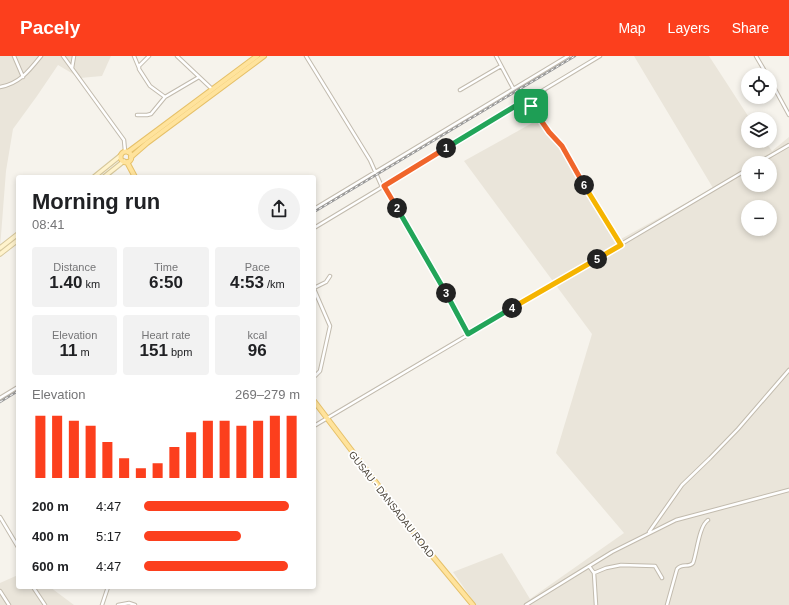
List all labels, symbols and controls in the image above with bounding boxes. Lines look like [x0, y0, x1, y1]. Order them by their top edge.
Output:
text: Pacely [20, 17, 80, 38]
text: Map [618, 20, 646, 36]
text: Layers [668, 20, 710, 36]
text: Share [732, 20, 769, 36]
map controls [741, 68, 777, 236]
button: locate [741, 68, 777, 104]
pin [514, 89, 548, 123]
icon: arrive [520, 95, 542, 117]
button: layers [741, 112, 777, 148]
pin: 1 [436, 138, 456, 158]
text: 1 [443, 142, 449, 154]
button: + [741, 156, 777, 192]
pin: 6 [574, 175, 594, 195]
text: 6 [581, 179, 587, 191]
button: share [258, 188, 300, 230]
text: Morning run [32, 189, 160, 214]
pin: 2 [387, 198, 407, 218]
button: − [741, 200, 777, 236]
text: 2 [394, 202, 400, 214]
text: 08:41 [32, 217, 65, 232]
pin: 5 [587, 249, 607, 269]
text: 5 [594, 253, 600, 265]
text: Distance [53, 261, 96, 273]
text: Time [154, 261, 178, 273]
text: Pace [245, 261, 270, 273]
text: 1.40 [49, 273, 82, 292]
text: 6:50 [149, 273, 183, 292]
text: 4:53 [230, 273, 264, 292]
text: km [82, 278, 100, 290]
text: /km [264, 278, 285, 290]
pin: 3 [436, 283, 456, 303]
text: 3 [443, 287, 449, 299]
pin: 4 [502, 298, 522, 318]
text: 4 [509, 302, 515, 314]
text: Elevation [52, 329, 97, 341]
text: Heart rate [142, 329, 190, 341]
text: kcal [248, 329, 267, 341]
text: 11 [60, 341, 78, 360]
text: 151 [140, 341, 168, 360]
text: 96 [248, 341, 267, 360]
text: m [78, 346, 90, 358]
text: bpm [168, 346, 192, 358]
text: Elevation [32, 387, 85, 402]
text: 269–279 m [235, 387, 300, 402]
street label: GUSAU - DANSADAU ROAD [347, 449, 436, 560]
text: 200 m [32, 499, 69, 514]
text: 4:47 [96, 499, 121, 514]
text: 400 m [32, 529, 69, 544]
text: 5:17 [96, 529, 121, 544]
text: 600 m [32, 559, 69, 574]
text: 4:47 [96, 559, 121, 574]

